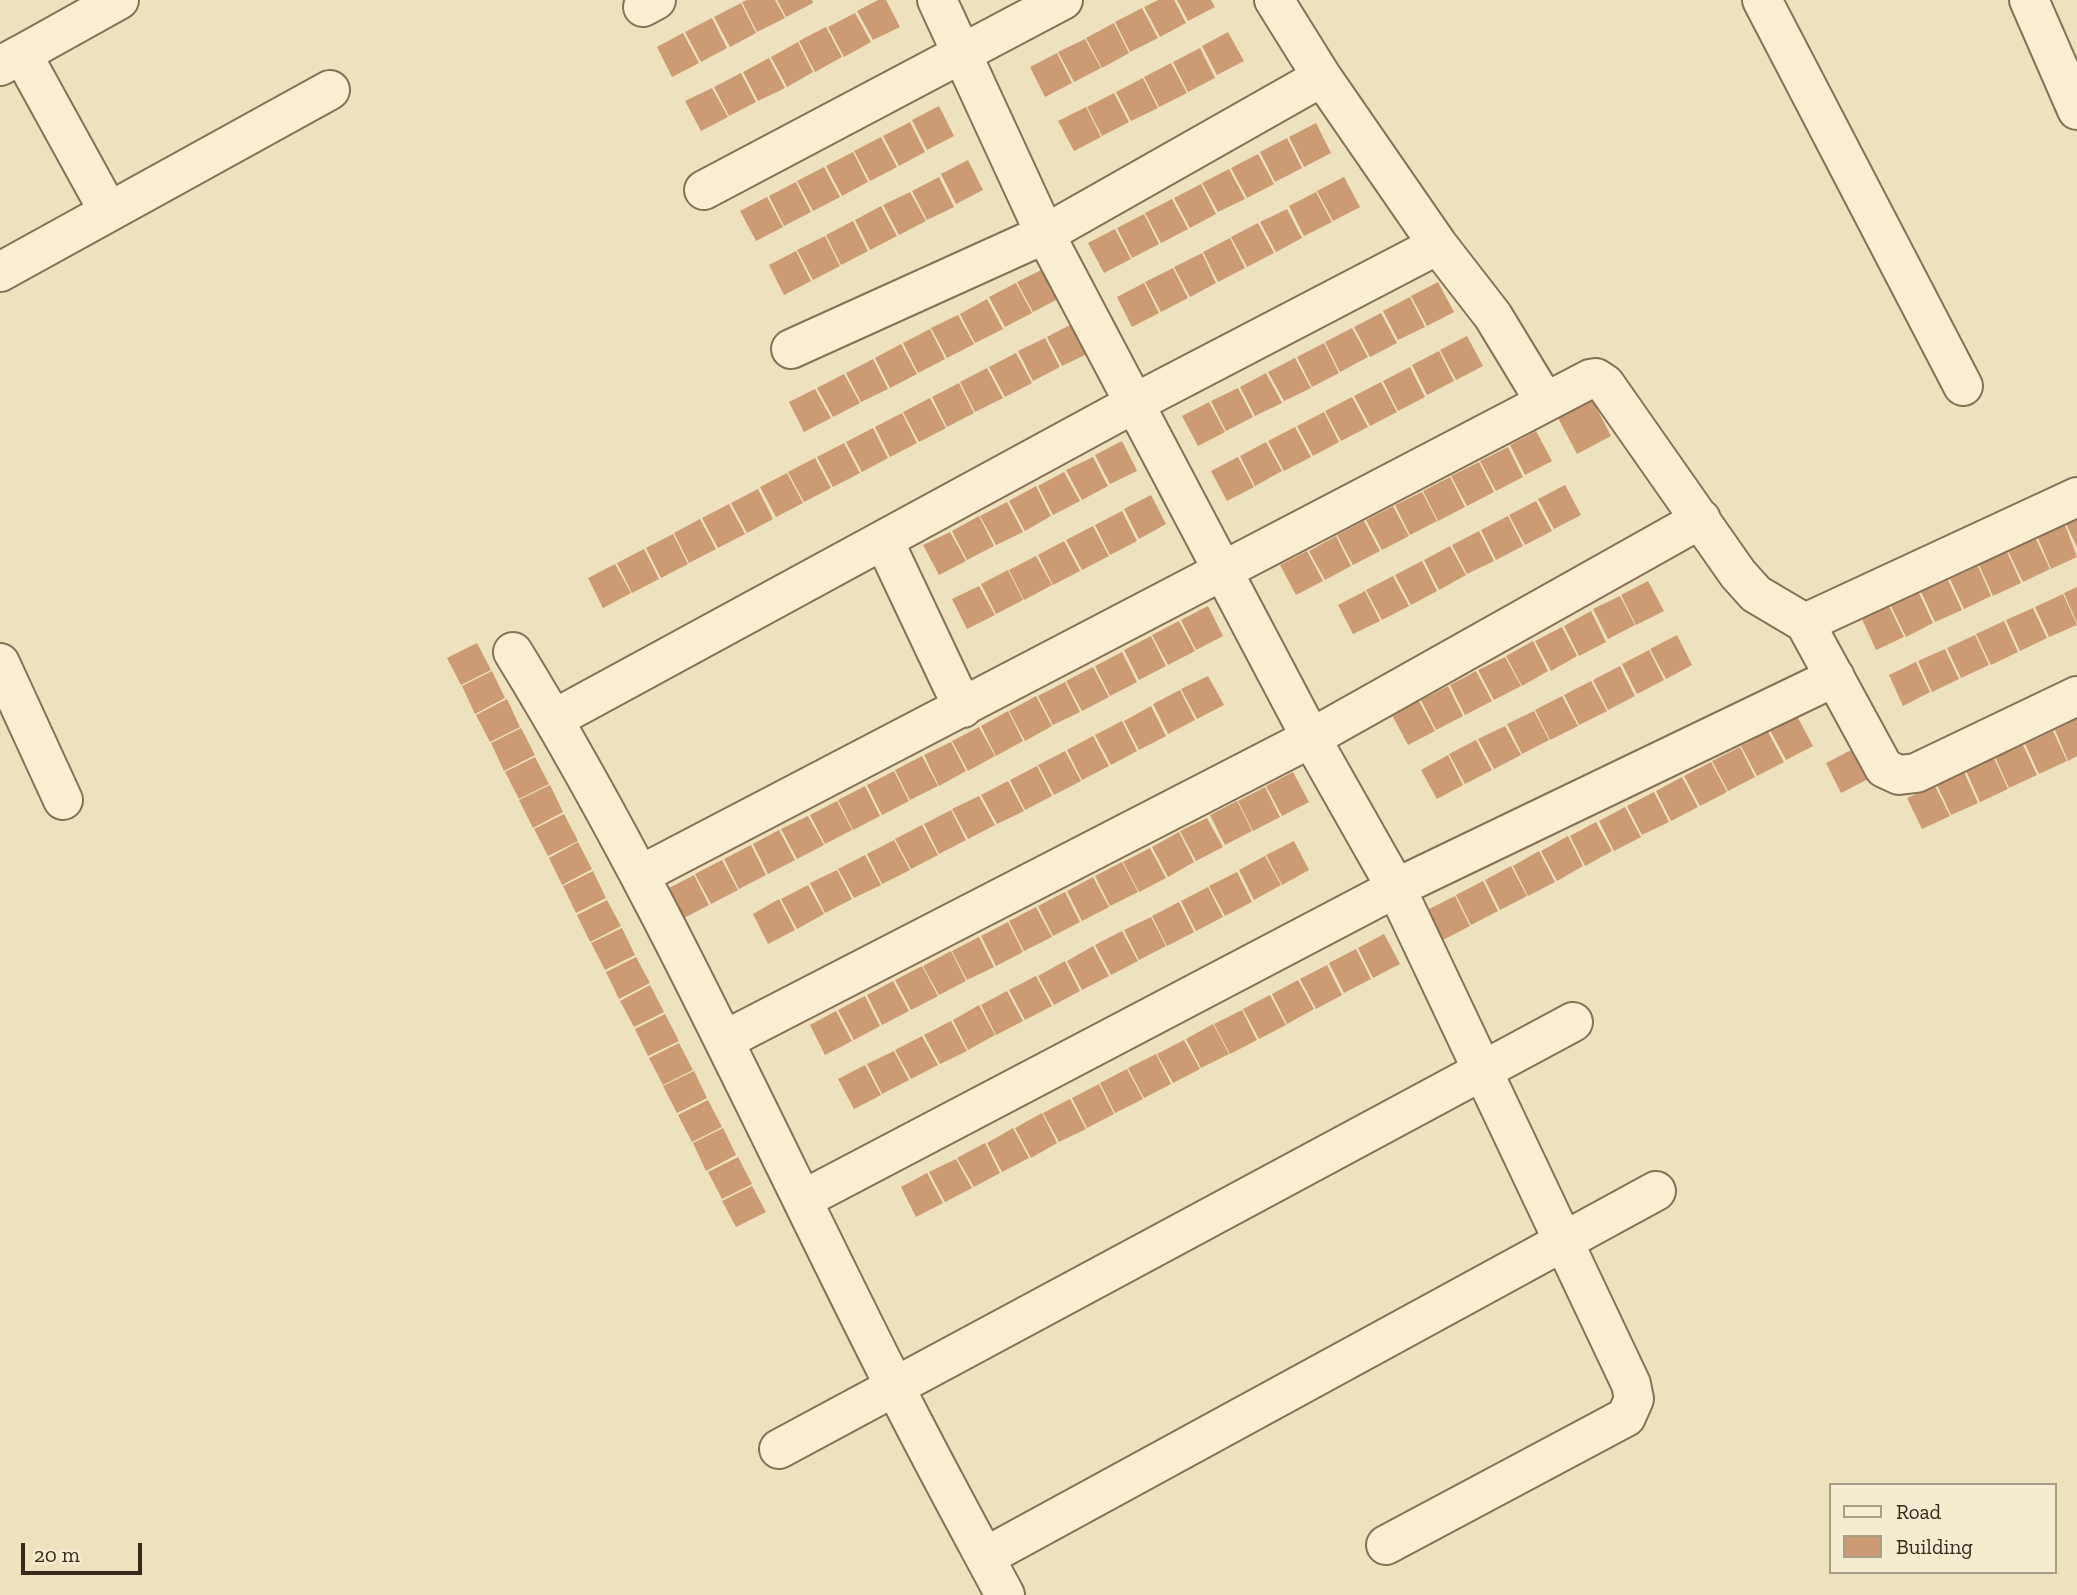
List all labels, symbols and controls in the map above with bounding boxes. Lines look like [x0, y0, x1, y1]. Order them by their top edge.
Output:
legend [1828, 1483, 2056, 1574]
text: Road [1896, 1499, 1941, 1524]
scale bar [24, 1528, 145, 1572]
text: Building [1896, 1534, 1973, 1559]
text: 20 m [34, 1542, 80, 1567]

